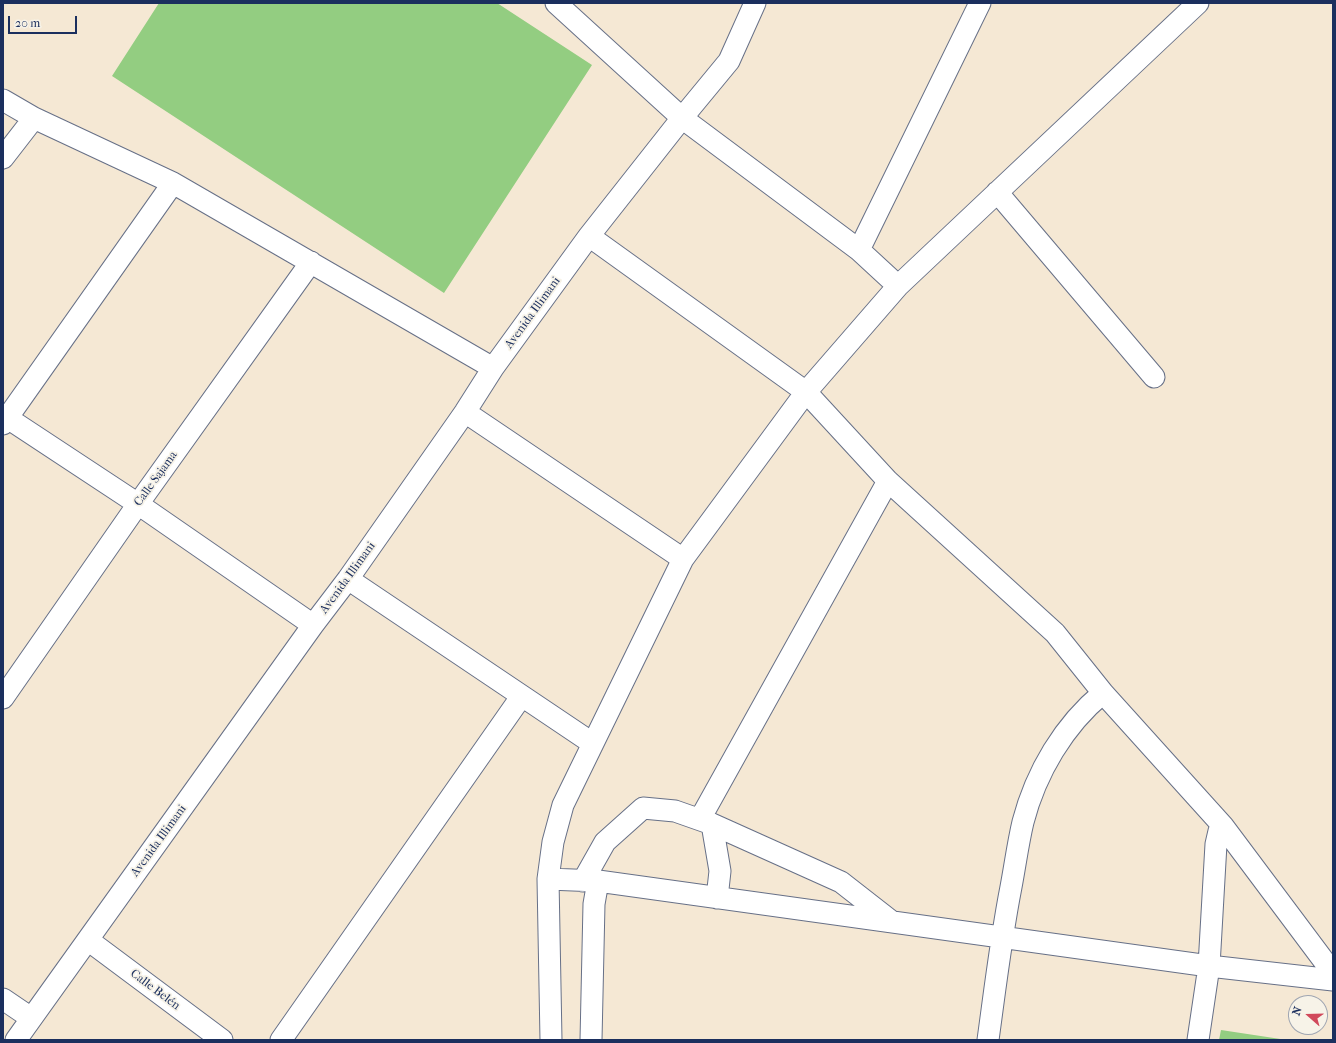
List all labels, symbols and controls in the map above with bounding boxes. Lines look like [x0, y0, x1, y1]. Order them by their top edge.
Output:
scale bar [10, 8, 79, 34]
text: 20 m [15, 16, 40, 30]
street label: Avenida Illimani [502, 274, 564, 352]
street label: Calle Sajama [131, 449, 181, 509]
street label: Avenida Illimani [317, 539, 379, 617]
street label: Avenida Illimani [128, 802, 190, 880]
street label: Calle Belén [127, 967, 183, 1013]
north arrow [1288, 995, 1328, 1035]
text: N [1290, 1005, 1305, 1017]

